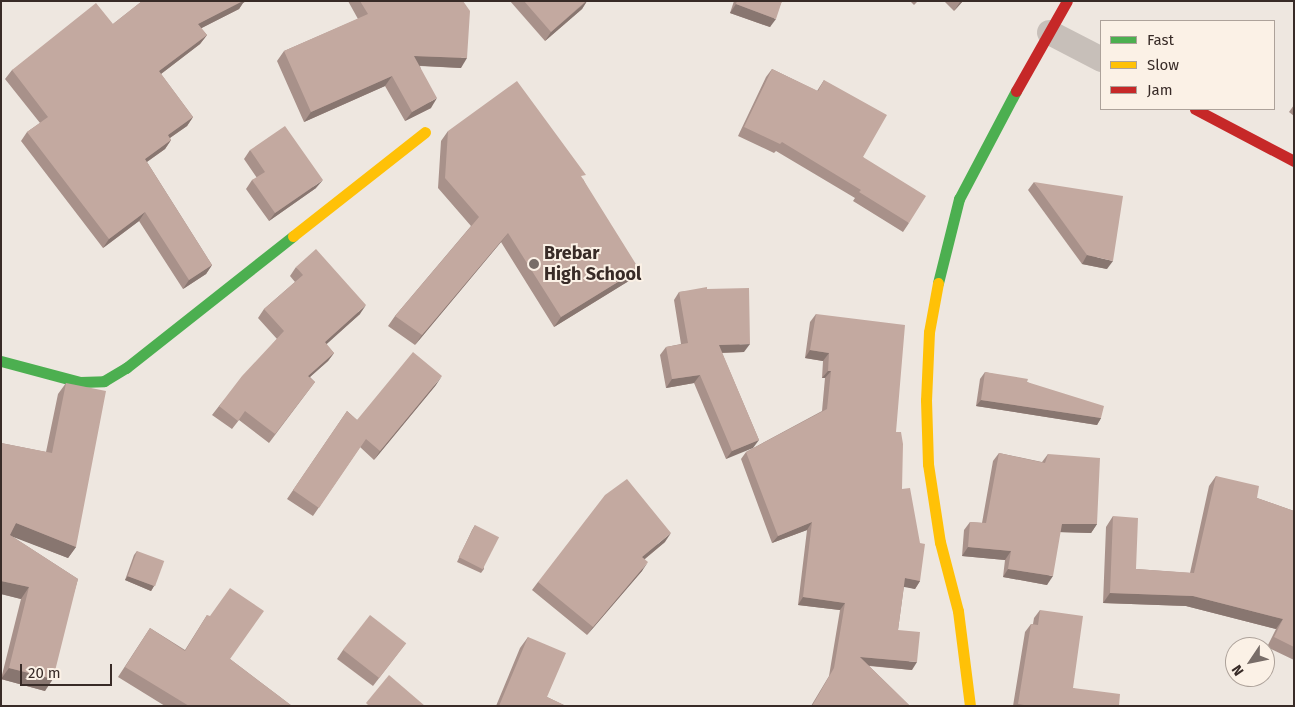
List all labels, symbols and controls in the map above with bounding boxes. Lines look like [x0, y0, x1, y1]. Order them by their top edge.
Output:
legend [1100, 20, 1275, 110]
text: Fast [1147, 31, 1174, 49]
text: Slow [1147, 56, 1179, 74]
text: Jam [1147, 81, 1173, 99]
place label: Brebar High School [544, 243, 641, 286]
marker: Brebar High School [528, 258, 540, 270]
north arrow [1225, 637, 1275, 687]
scale bar [22, 654, 115, 686]
text: N [1228, 662, 1248, 679]
text: 20 m [28, 664, 61, 682]

